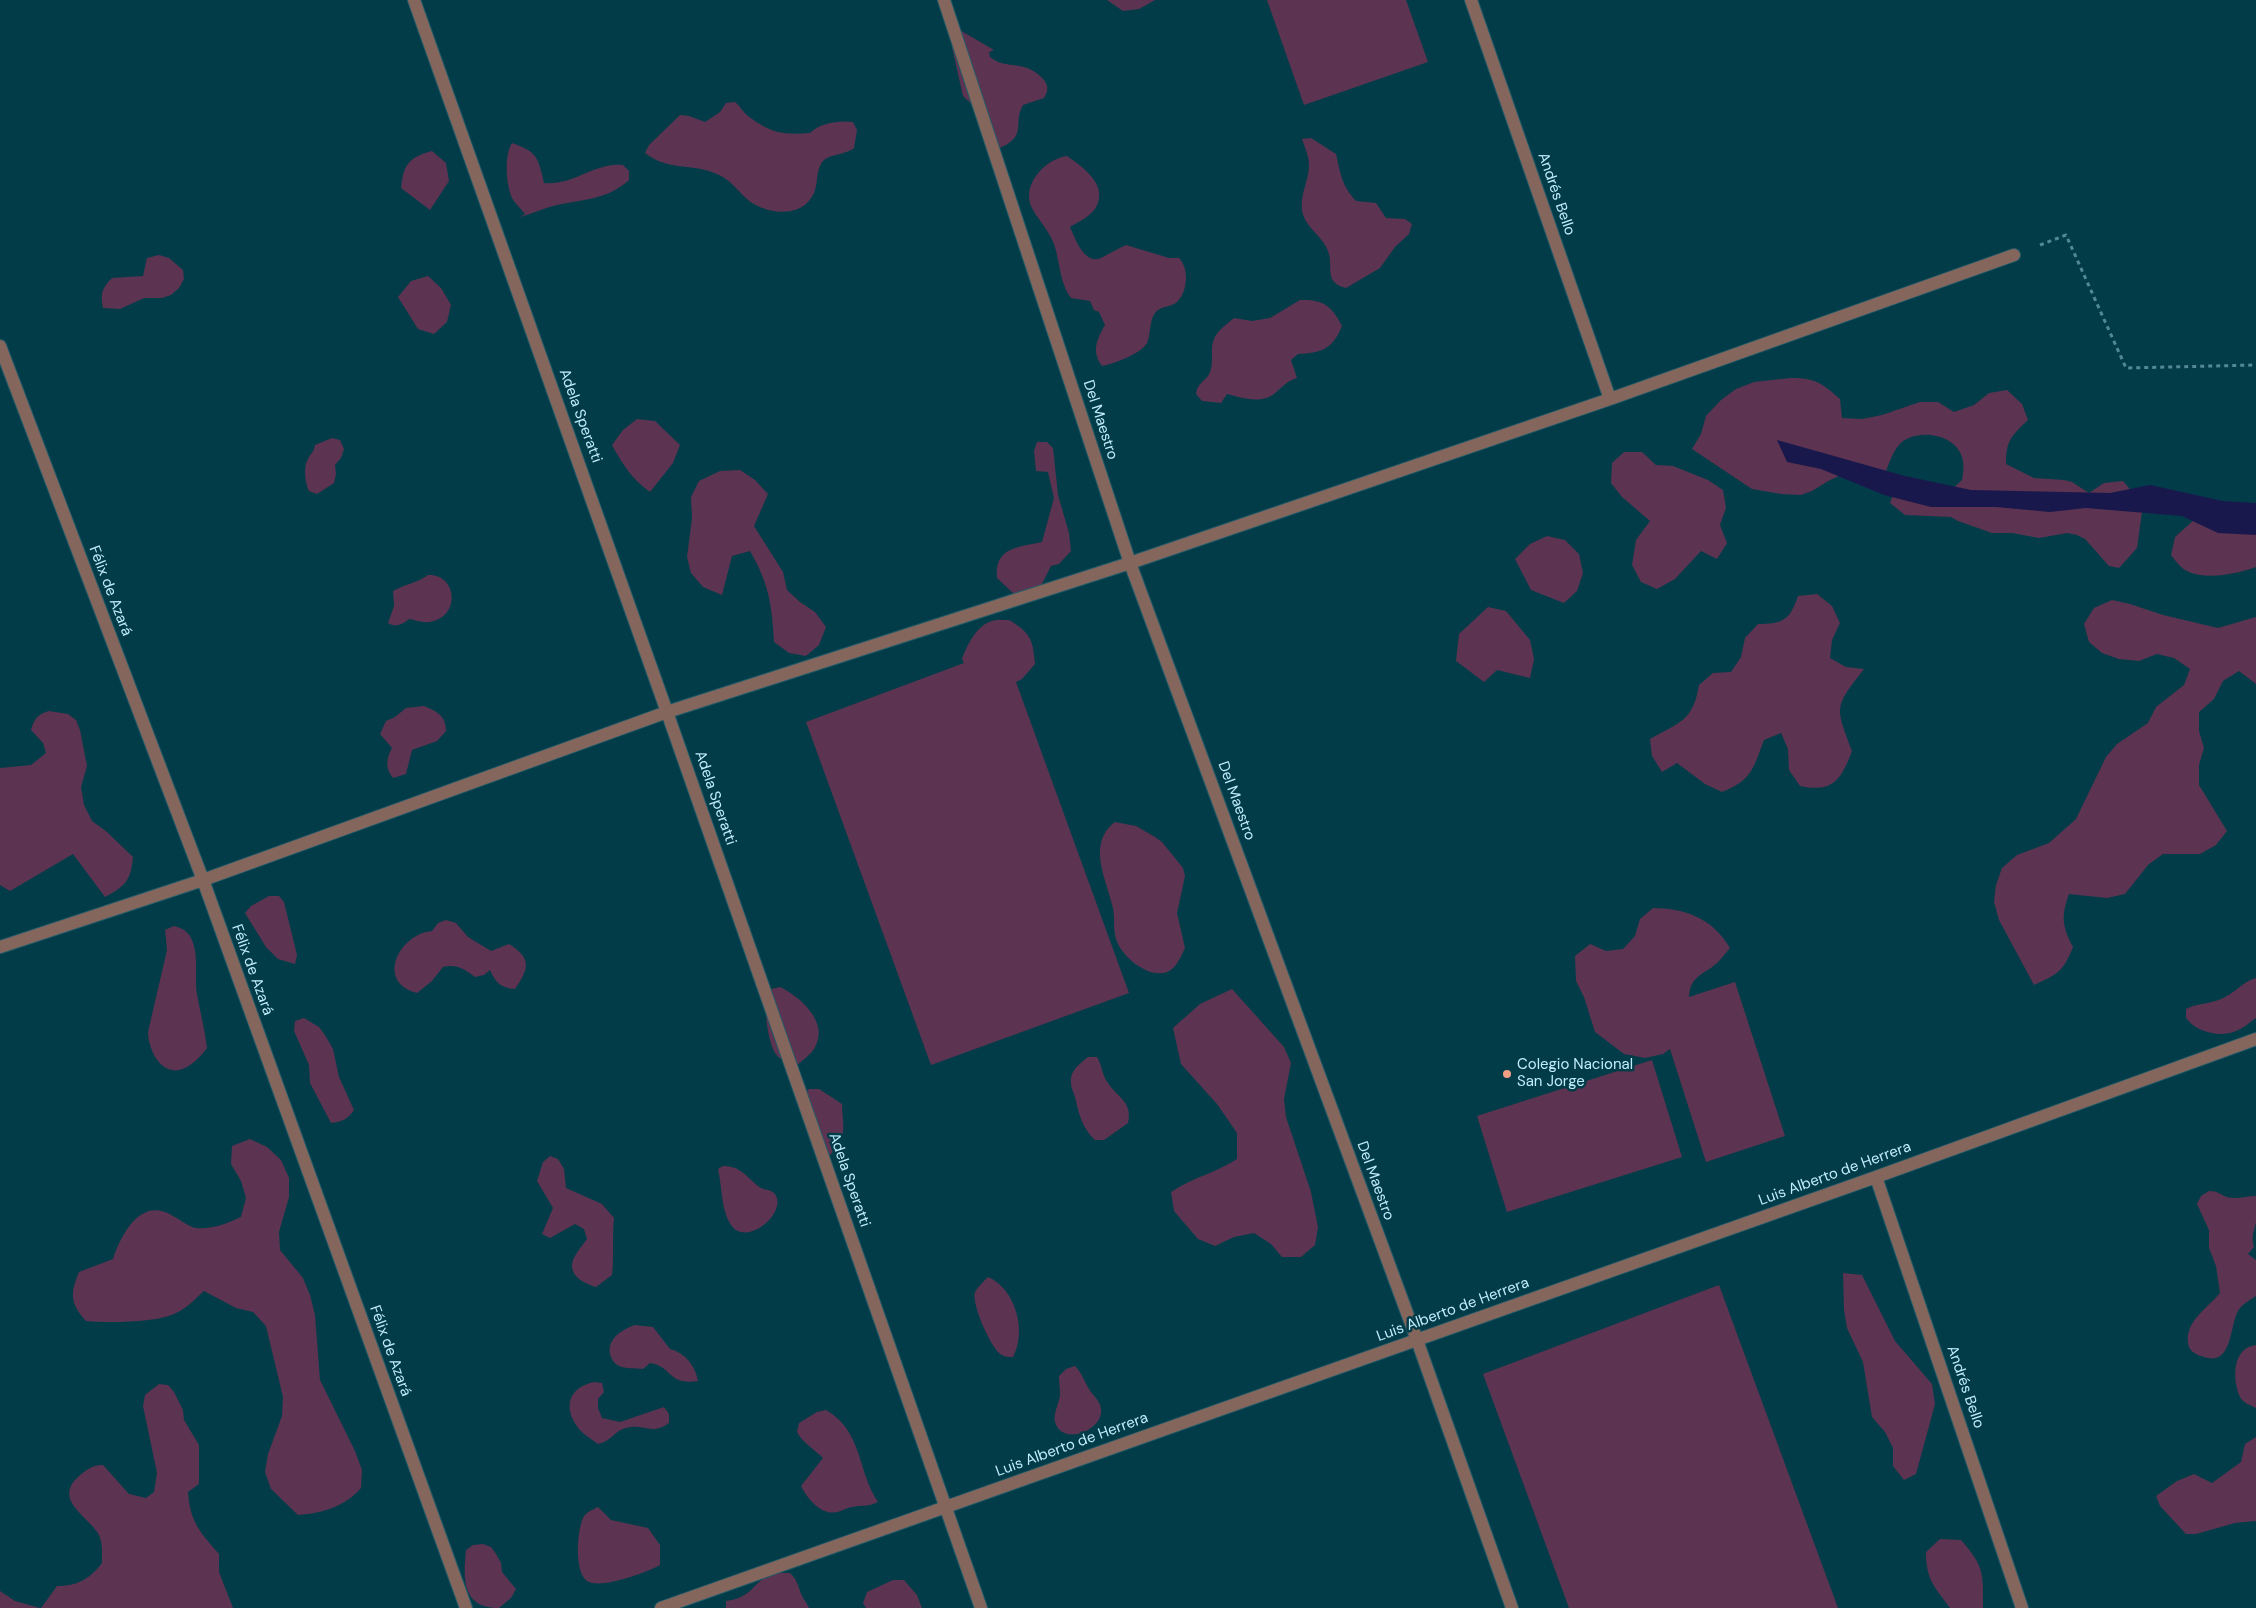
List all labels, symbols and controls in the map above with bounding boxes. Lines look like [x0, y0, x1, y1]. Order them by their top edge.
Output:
street label: Andrés Bello [1533, 150, 1579, 238]
street label: Adela Speratti [555, 367, 605, 465]
street label: Del Maestro [1079, 378, 1121, 462]
street label: Félix de Azará [85, 543, 135, 639]
street label: Adela Speratti [690, 749, 740, 847]
street label: Del Maestro [1213, 759, 1259, 843]
street label: Félix de Azará [227, 922, 277, 1018]
place label: Colegio Nacional San Jorge [1517, 1056, 1633, 1091]
marker: Colegio Nacional San Jorge [1501, 1068, 1513, 1080]
street label: Adela Speratti [824, 1131, 874, 1229]
street label: Luis Alberto de Herrera [1756, 1138, 1914, 1210]
street label: Del Maestro [1352, 1139, 1398, 1223]
street label: Luis Alberto de Herrera [1374, 1274, 1532, 1346]
street label: Félix de Azará [365, 1303, 415, 1399]
street label: Andrés Bello [1942, 1343, 1988, 1431]
street label: Luis Alberto de Herrera [993, 1409, 1151, 1481]

